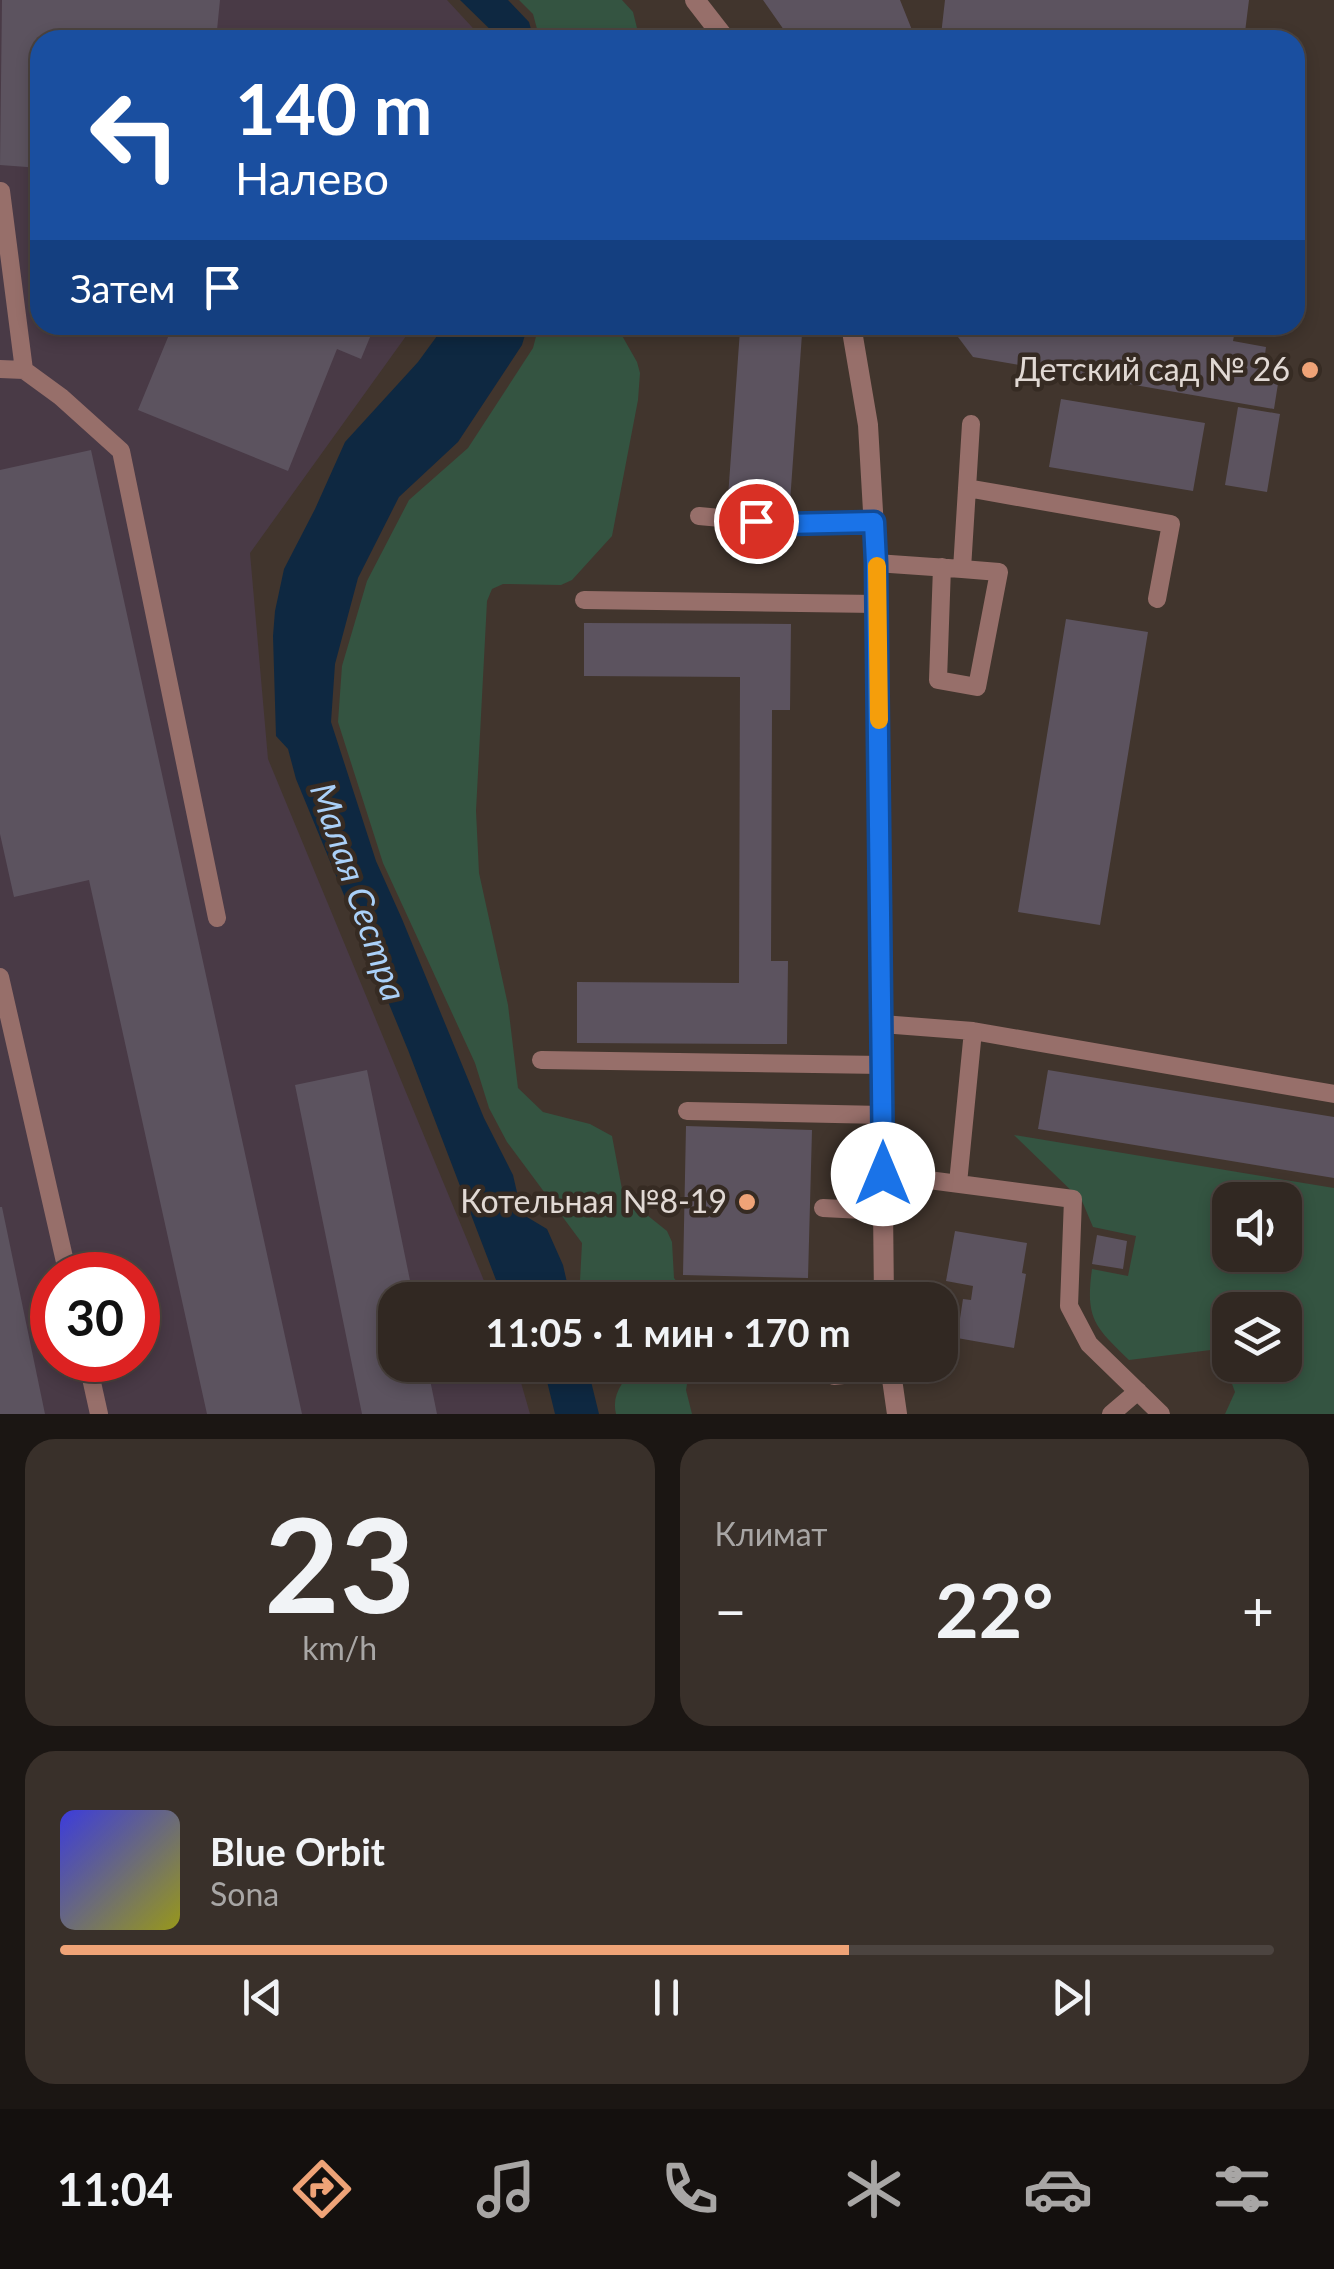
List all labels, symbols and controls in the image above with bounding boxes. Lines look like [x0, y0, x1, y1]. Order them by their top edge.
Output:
text: 140 m [235, 66, 432, 150]
icon: left [70, 70, 200, 200]
text: Налево [235, 151, 389, 205]
icon: arrive [195, 260, 250, 315]
text: Затем [70, 265, 175, 311]
place label: Детский сад № 26 [1015, 349, 1290, 388]
marker: Детский сад № 26 [1299, 359, 1321, 381]
pin [714, 479, 799, 564]
icon: arrive [729, 494, 784, 549]
water label: Малая Сестра [303, 777, 417, 1006]
position arrow [831, 1122, 935, 1226]
place label: Котельная №8-19 [460, 1181, 727, 1220]
map controls [1212, 1182, 1302, 1382]
button: sound [1212, 1182, 1302, 1272]
marker: Котельная №8-19 [736, 1191, 758, 1213]
speed limit sign: 30 [30, 1252, 160, 1382]
button: layers [1212, 1292, 1302, 1382]
text: 11:05 · 1 мин · 170 m [485, 1309, 851, 1355]
text: 23 [264, 1485, 415, 1641]
text: Климат [715, 1514, 827, 1553]
text: 22° [935, 1564, 1053, 1654]
text: − [715, 1577, 746, 1643]
text: + [1242, 1577, 1274, 1643]
text: km/h [302, 1628, 377, 1667]
text: Blue Orbit [210, 1828, 385, 1874]
text: Sona [210, 1874, 279, 1913]
icon: previous [235, 1970, 290, 2025]
icon: pause [639, 1970, 694, 2025]
icon: next [1044, 1970, 1099, 2025]
icon: directions [287, 2154, 357, 2224]
icon: music [471, 2154, 541, 2224]
icon: phone [655, 2154, 725, 2224]
icon: climate [839, 2154, 909, 2224]
icon: car [1023, 2154, 1093, 2224]
icon: filters [1207, 2154, 1277, 2224]
text: 11:04 [57, 2162, 173, 2216]

